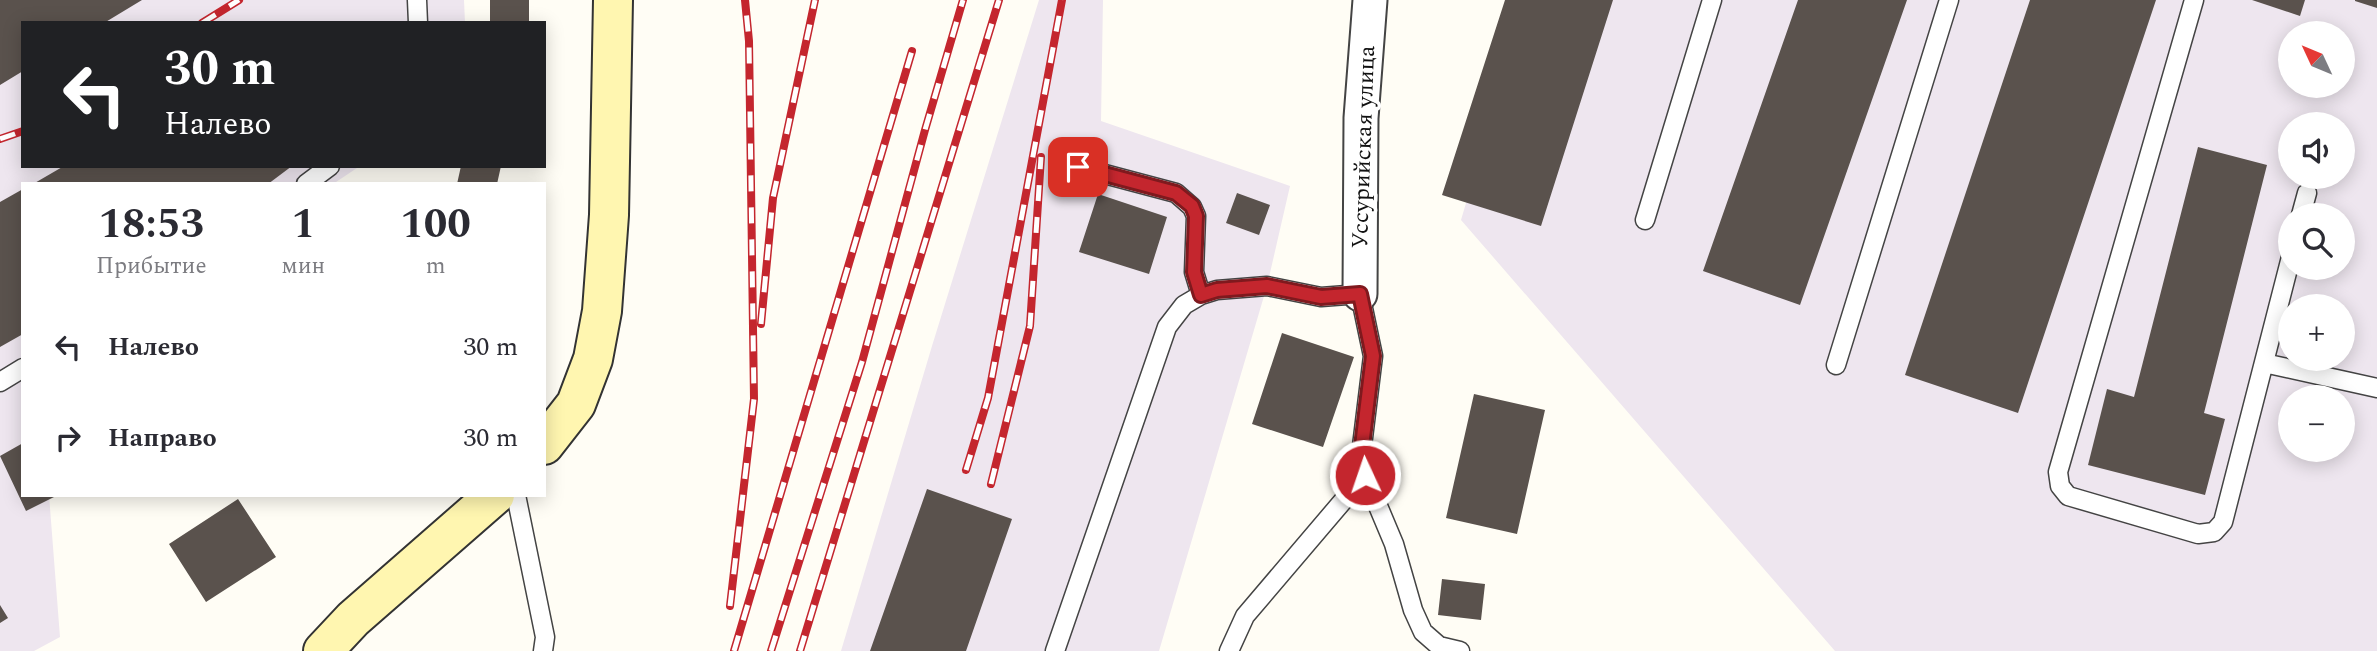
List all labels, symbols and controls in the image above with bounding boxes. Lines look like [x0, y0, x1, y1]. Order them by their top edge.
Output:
north arrow [2278, 21, 2356, 98]
map controls [2278, 21, 2355, 462]
text: 30 m [164, 32, 275, 107]
street label: Уссурийская улица [1343, 45, 1385, 249]
icon: left [49, 49, 140, 140]
text: Налево [164, 100, 272, 149]
button: sound [2278, 112, 2355, 189]
pin [1048, 137, 1108, 197]
icon: arrive [1059, 148, 1097, 186]
text: 18:53 [99, 193, 204, 256]
text: 1 [292, 193, 315, 256]
text: 100 [400, 193, 471, 256]
button: search [2278, 203, 2355, 280]
text: Прибытие [96, 249, 207, 284]
text: мин [282, 249, 325, 284]
text: m [426, 249, 445, 284]
button: + [2278, 294, 2355, 371]
text: Налево [108, 327, 199, 367]
text: 30 m [463, 327, 518, 367]
icon: left [49, 328, 87, 366]
button: − [2278, 385, 2355, 462]
text: Направо [108, 418, 217, 458]
text: 30 m [463, 418, 518, 458]
icon: right [49, 419, 87, 457]
position arrow [1328, 438, 1402, 512]

